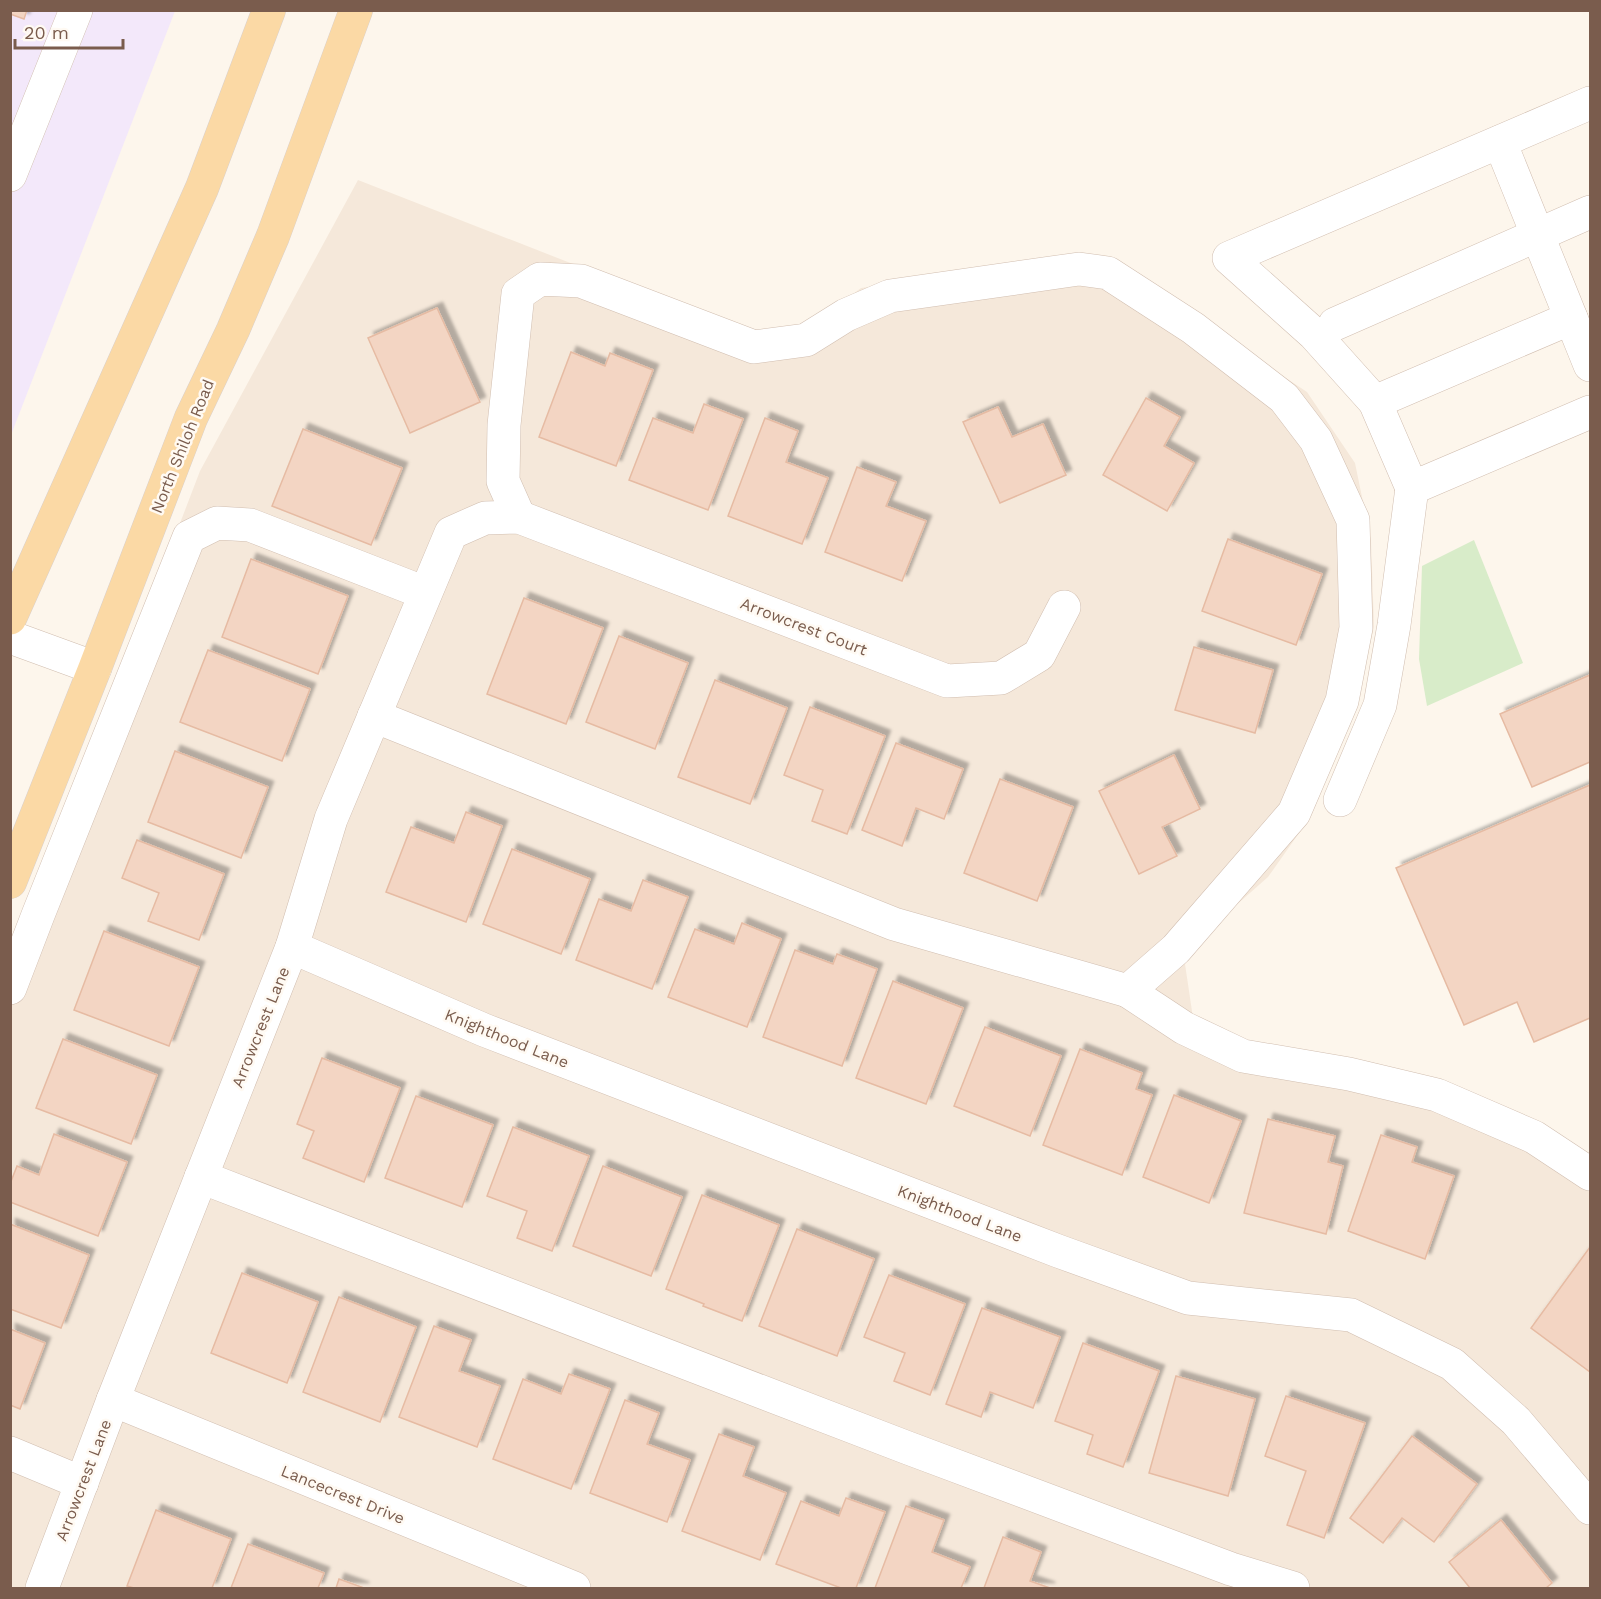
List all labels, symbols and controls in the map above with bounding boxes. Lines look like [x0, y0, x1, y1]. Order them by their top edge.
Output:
scale bar [15, 12, 123, 50]
text: 20 m [24, 22, 69, 43]
street label: North Shiloh Road [147, 376, 218, 516]
street label: Arrowcrest Court [738, 594, 870, 659]
street label: Arrowcrest Lane [228, 964, 293, 1090]
street label: Knighthood Lane [442, 1005, 572, 1072]
street label: Knighthood Lane [895, 1181, 1025, 1246]
street label: Arrowcrest Lane [52, 1417, 115, 1544]
street label: Lancecrest Drive [278, 1461, 407, 1528]

